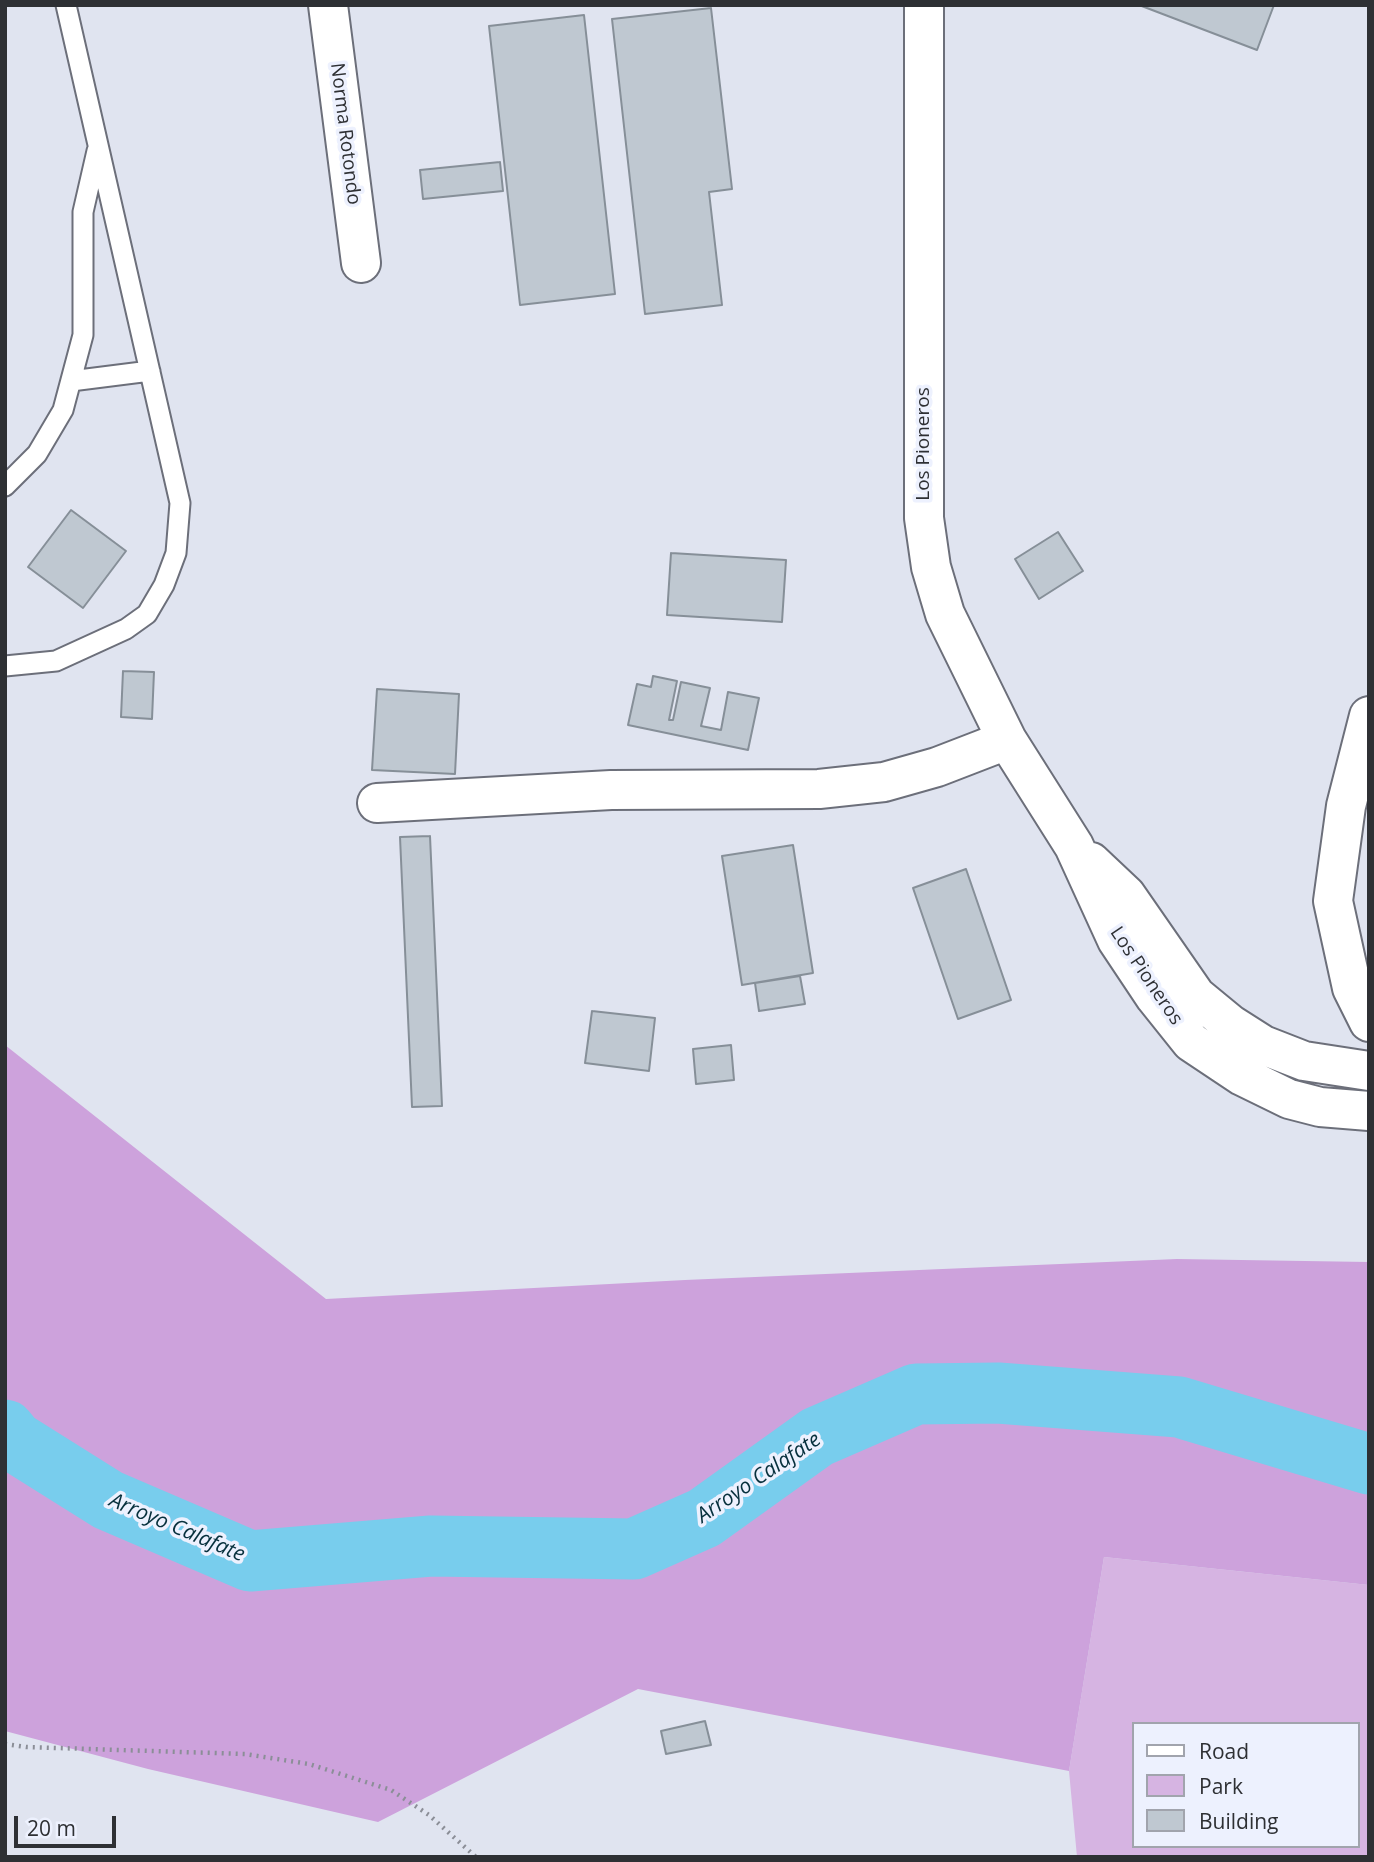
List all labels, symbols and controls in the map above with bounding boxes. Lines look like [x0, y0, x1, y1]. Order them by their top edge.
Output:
street label: Norma Rotondo [325, 62, 365, 206]
street label: Los Pioneros [913, 387, 935, 501]
street label: Los Pioneros [1105, 923, 1187, 1029]
water label: Arroyo Calafate [692, 1427, 826, 1529]
water label: Arroyo Calafate [106, 1488, 248, 1568]
legend [1132, 1722, 1360, 1848]
text: Road [1199, 1737, 1249, 1765]
text: Park [1199, 1772, 1243, 1800]
scale bar [18, 1802, 119, 1846]
text: Building [1199, 1807, 1278, 1835]
text: 20 m [27, 1814, 76, 1842]

